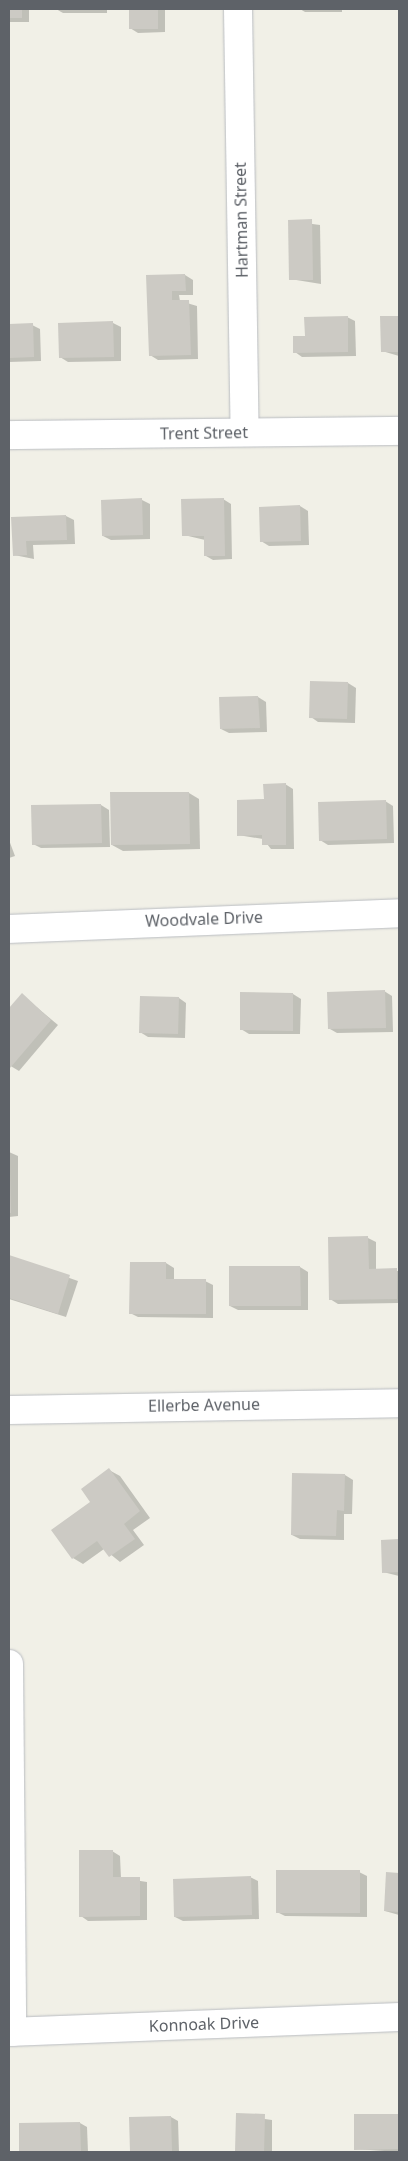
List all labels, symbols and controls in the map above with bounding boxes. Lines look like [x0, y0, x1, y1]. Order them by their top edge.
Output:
street label: Hartman Street [230, 162, 252, 278]
street label: Trent Street [160, 423, 248, 443]
street label: Woodvale Drive [145, 907, 263, 931]
street label: Ellerbe Avenue [148, 1394, 260, 1416]
street label: Konnoak Drive [149, 2012, 259, 2036]

